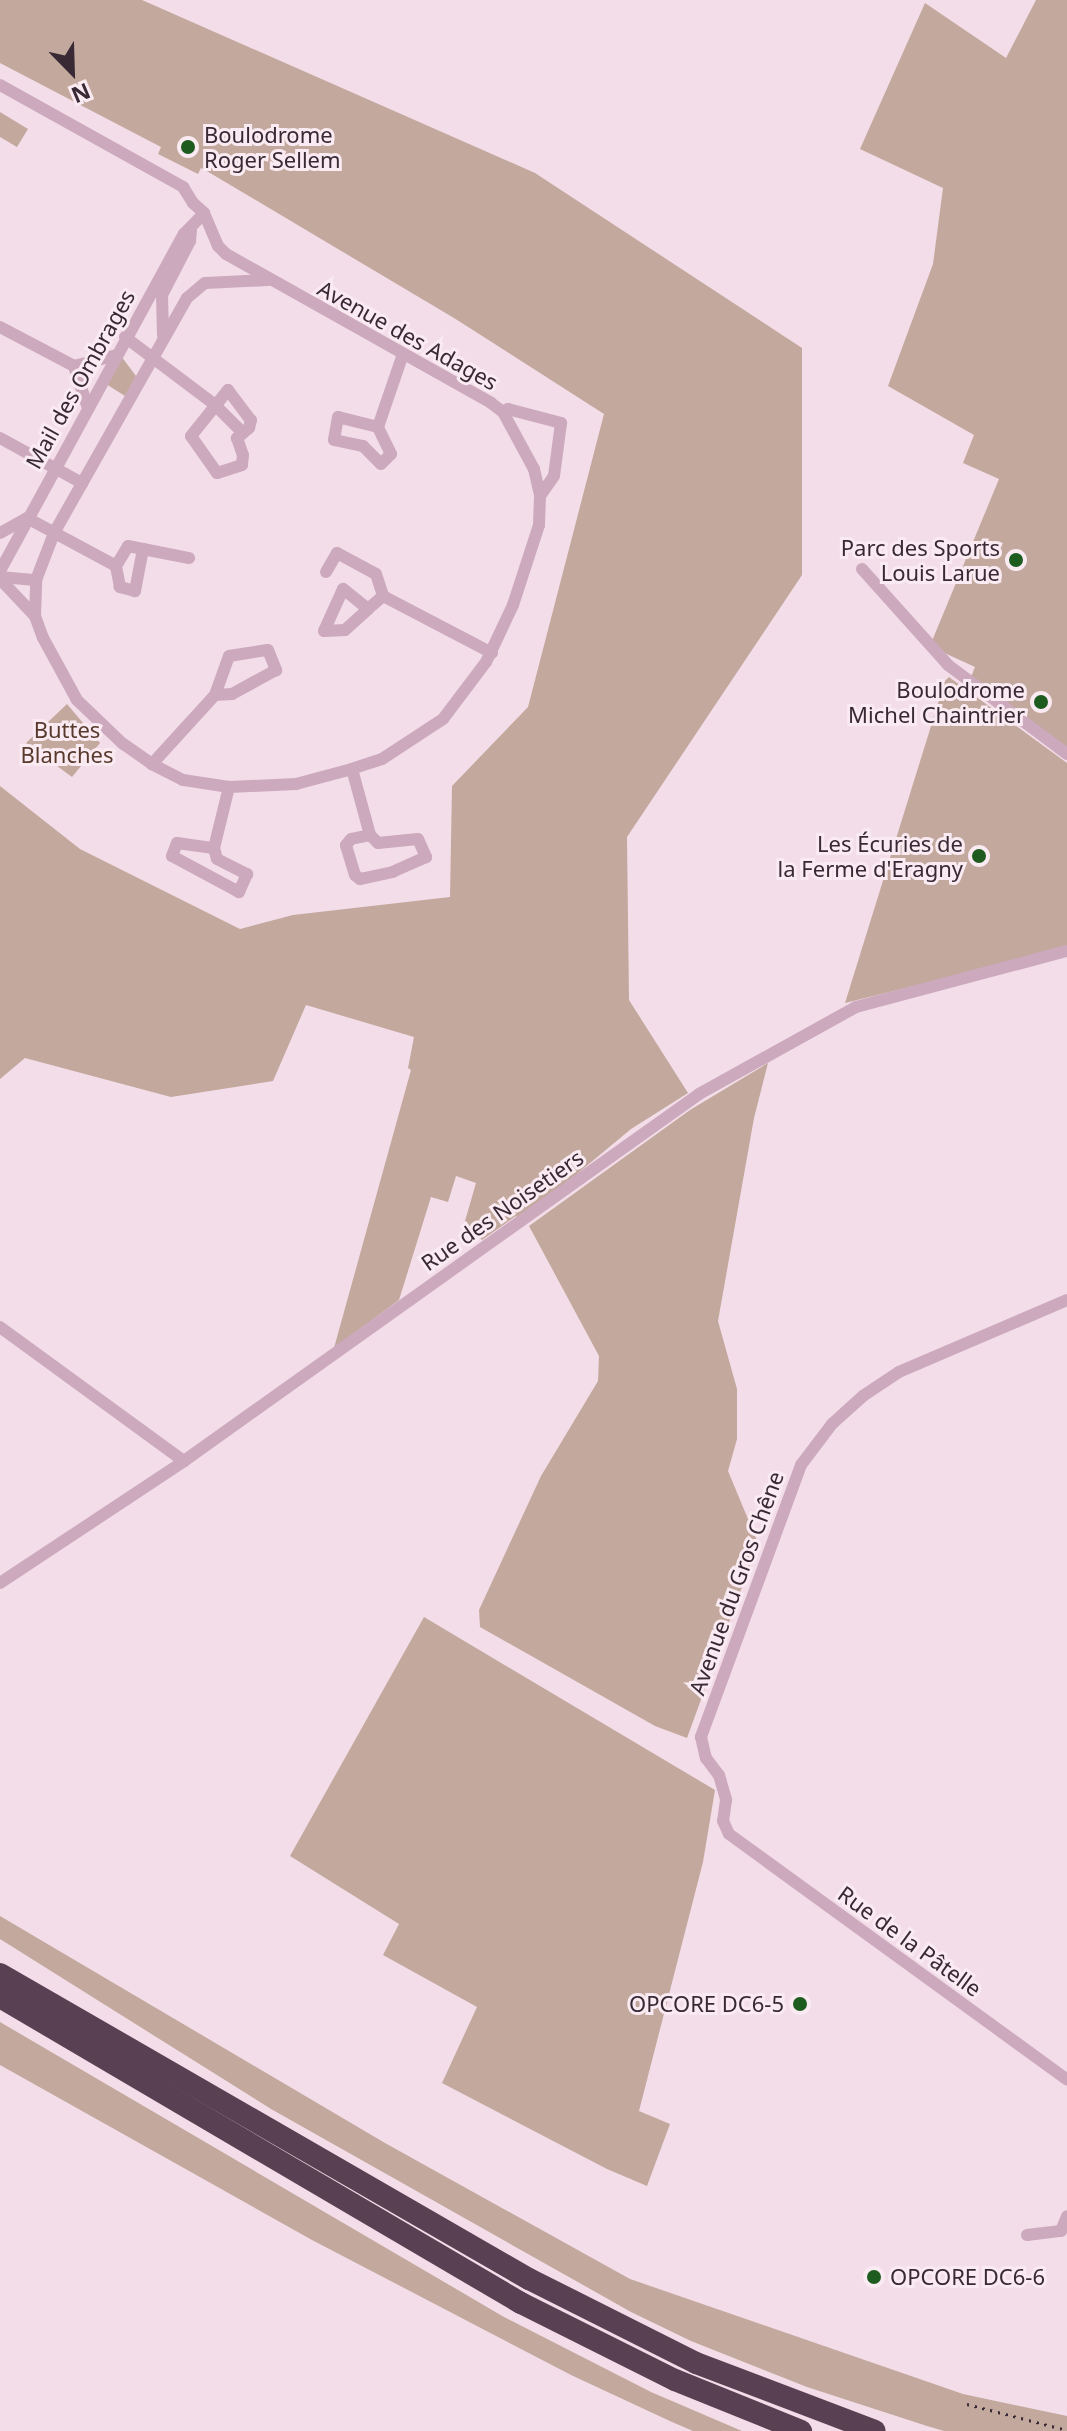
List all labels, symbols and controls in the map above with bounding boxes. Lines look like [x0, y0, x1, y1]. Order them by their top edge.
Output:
north arrow [32, 32, 112, 112]
text: N [67, 77, 95, 111]
place label: Boulodrome Roger Sellem [204, 121, 341, 172]
marker: Boulodrome Roger Sellem [179, 138, 197, 156]
street label: Avenue des Adages [313, 275, 503, 395]
street label: Mail des Ombrages [20, 285, 140, 473]
place label: Parc des Sports Louis Larue [841, 534, 1000, 586]
marker: Parc des Sports Louis Larue [1007, 551, 1025, 569]
place label: Boulodrome Michel Chaintrier [848, 676, 1025, 728]
marker: Boulodrome Michel Chaintrier [1032, 693, 1050, 711]
park label: Buttes Blanches [20, 716, 114, 768]
place label: Les Écuries de la Ferme d'Eragny [778, 830, 963, 882]
marker: Les Écuries de la Ferme d'Eragny [970, 847, 988, 865]
street label: Rue des Noisetiers [416, 1144, 588, 1276]
street label: Avenue du Gros Chêne [683, 1468, 789, 1698]
street label: Rue de la Pâtelle [833, 1880, 987, 2002]
place label: OPCORE DC6-5 [629, 1991, 784, 2017]
marker: OPCORE DC6-5 [791, 1995, 809, 2013]
place label: OPCORE DC6-6 [890, 2264, 1045, 2290]
marker: OPCORE DC6-6 [865, 2268, 883, 2286]

